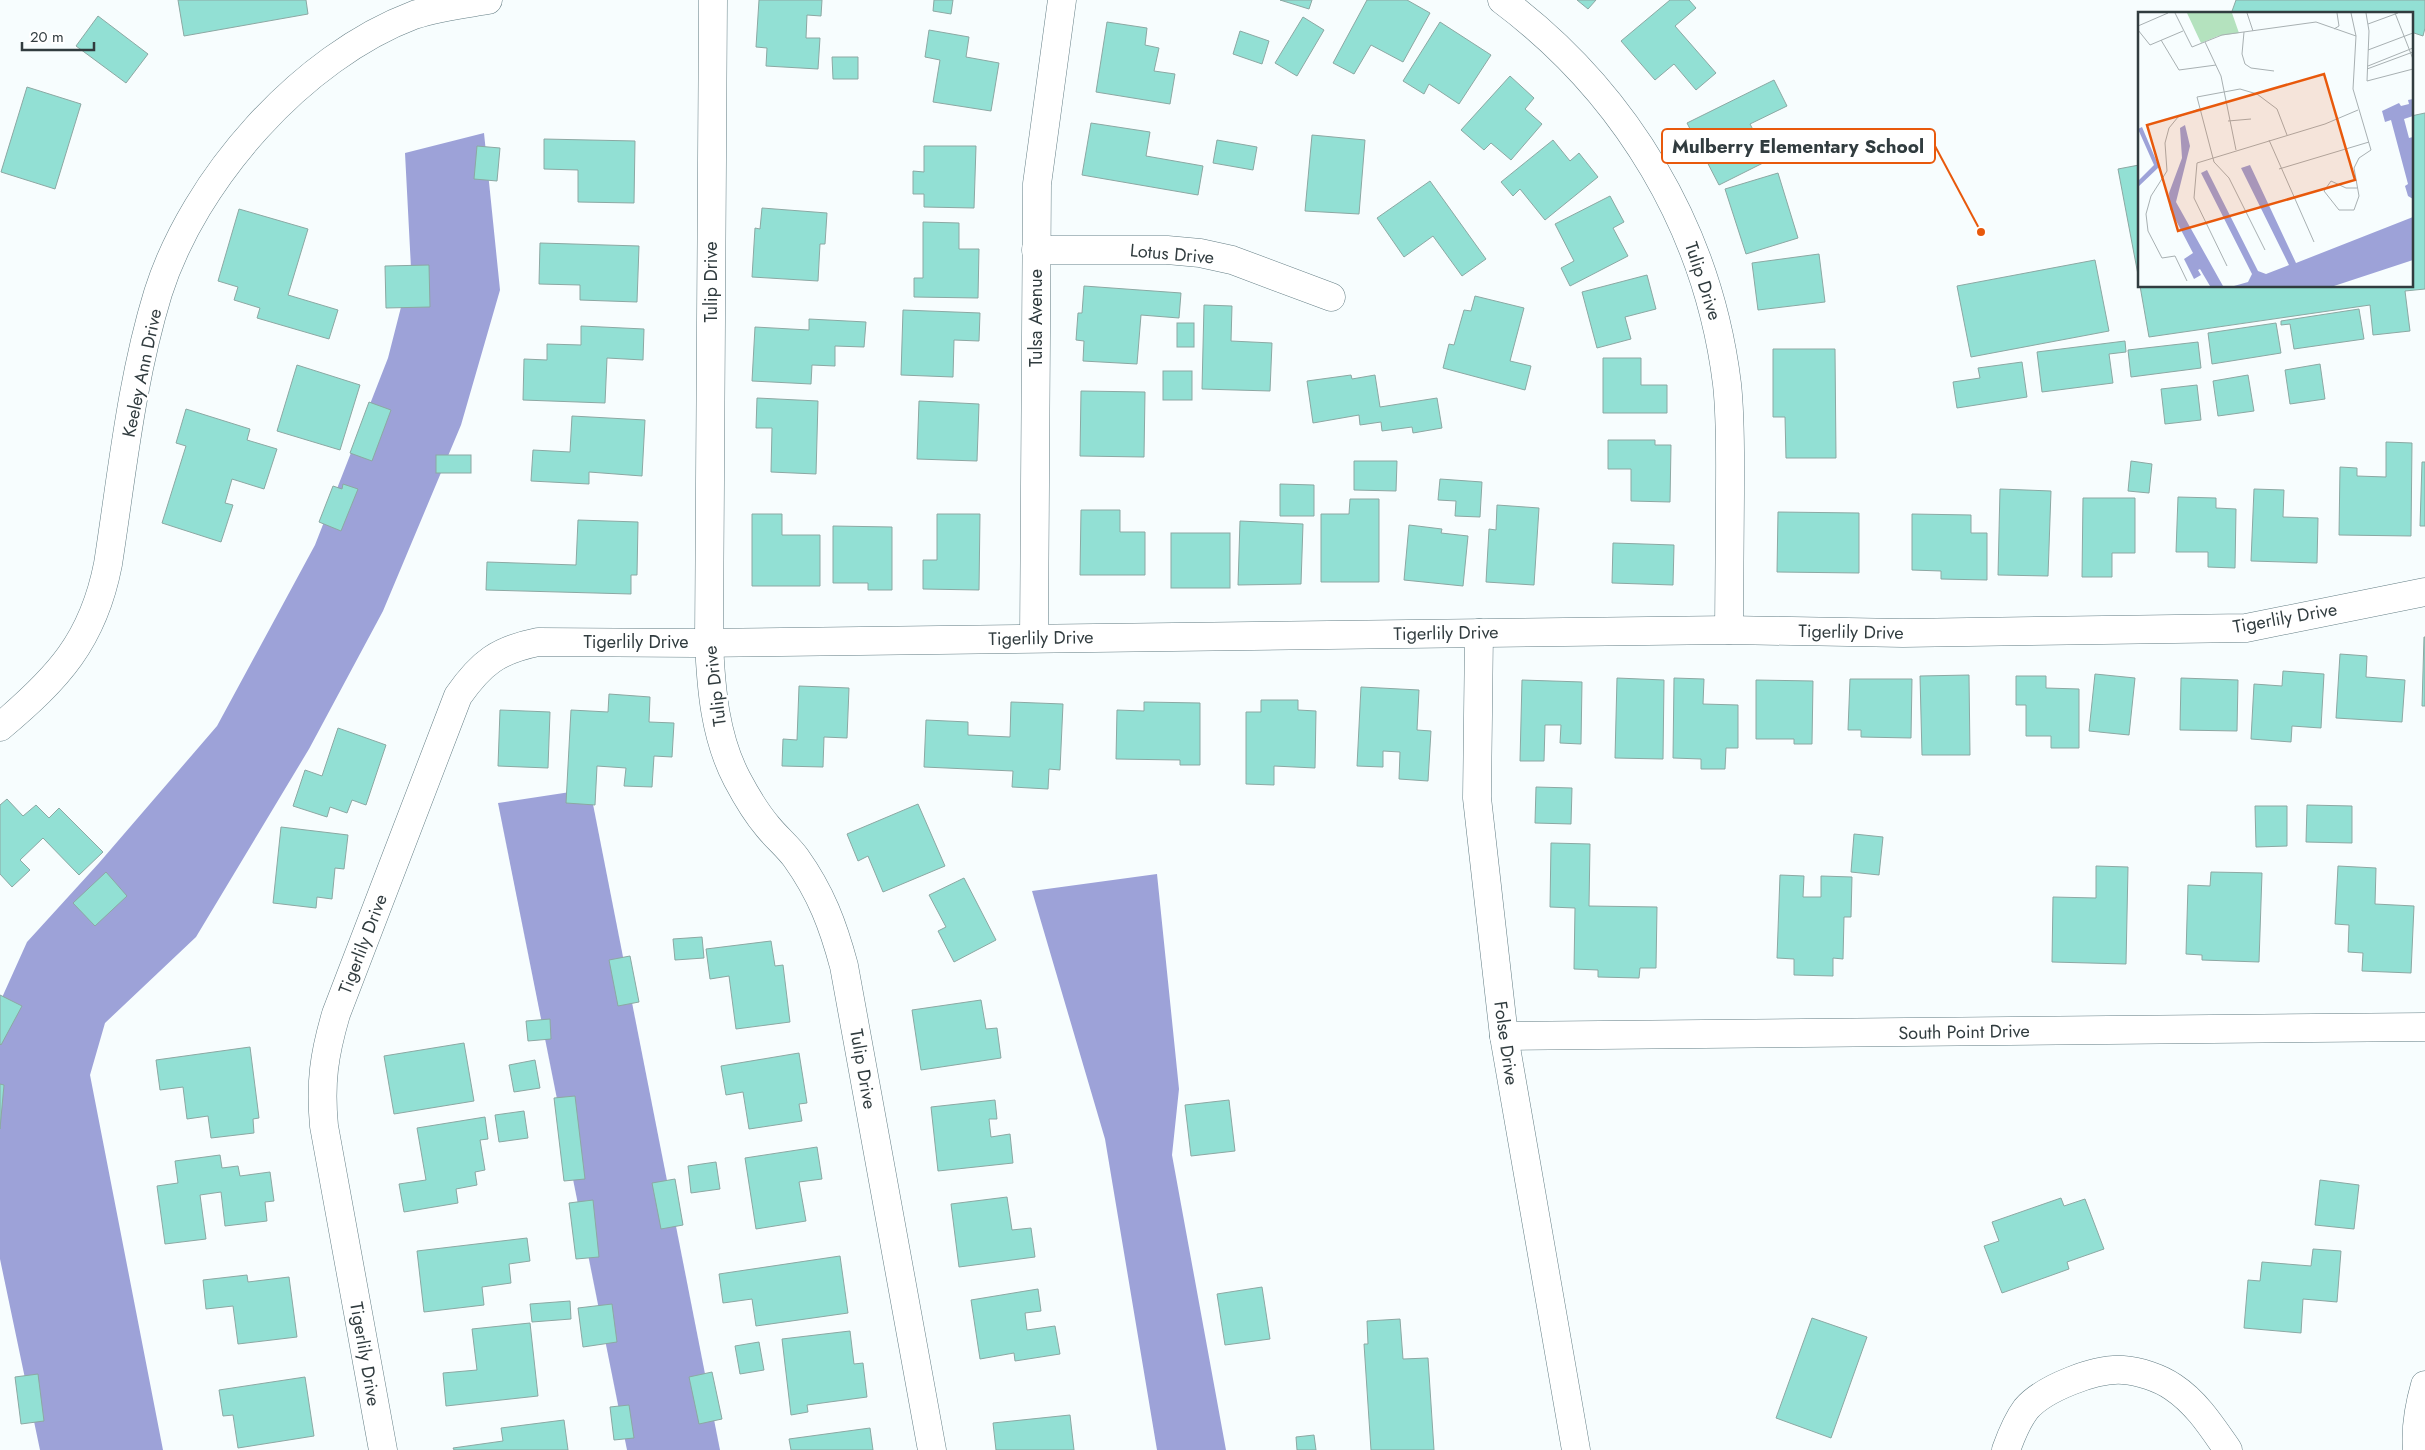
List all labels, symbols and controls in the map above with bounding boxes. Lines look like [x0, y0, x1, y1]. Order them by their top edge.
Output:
inset map [2138, 12, 2412, 288]
scale bar [22, 20, 95, 52]
text: 20 m [30, 26, 64, 48]
callout: Mulberry Elementary School [1662, 129, 1935, 163]
text: Mulberry Elementary School [1672, 133, 1924, 160]
street label: Lotus Drive [1129, 237, 1215, 271]
street label: Tulip Drive [1678, 239, 1728, 323]
street label: Tulip Drive [698, 242, 724, 322]
street label: Tulsa Avenue [1023, 269, 1049, 367]
street label: Keeley Ann Drive [116, 306, 168, 440]
street label: Tigerlily Drive [2231, 596, 2339, 640]
street label: Tigerlily Drive [1798, 618, 1904, 646]
street label: Tigerlily Drive [1393, 619, 1499, 647]
street label: Tigerlily Drive [988, 624, 1094, 652]
street label: Tigerlily Drive [583, 629, 689, 655]
street label: Tulip Drive [697, 644, 733, 728]
street label: Tigerlily Drive [332, 890, 394, 998]
street label: Folse Drive [1487, 999, 1525, 1087]
street label: South Point Drive [1898, 1018, 2030, 1046]
street label: Tulip Drive [843, 1027, 883, 1111]
street label: Tigerlily Drive [343, 1300, 387, 1408]

